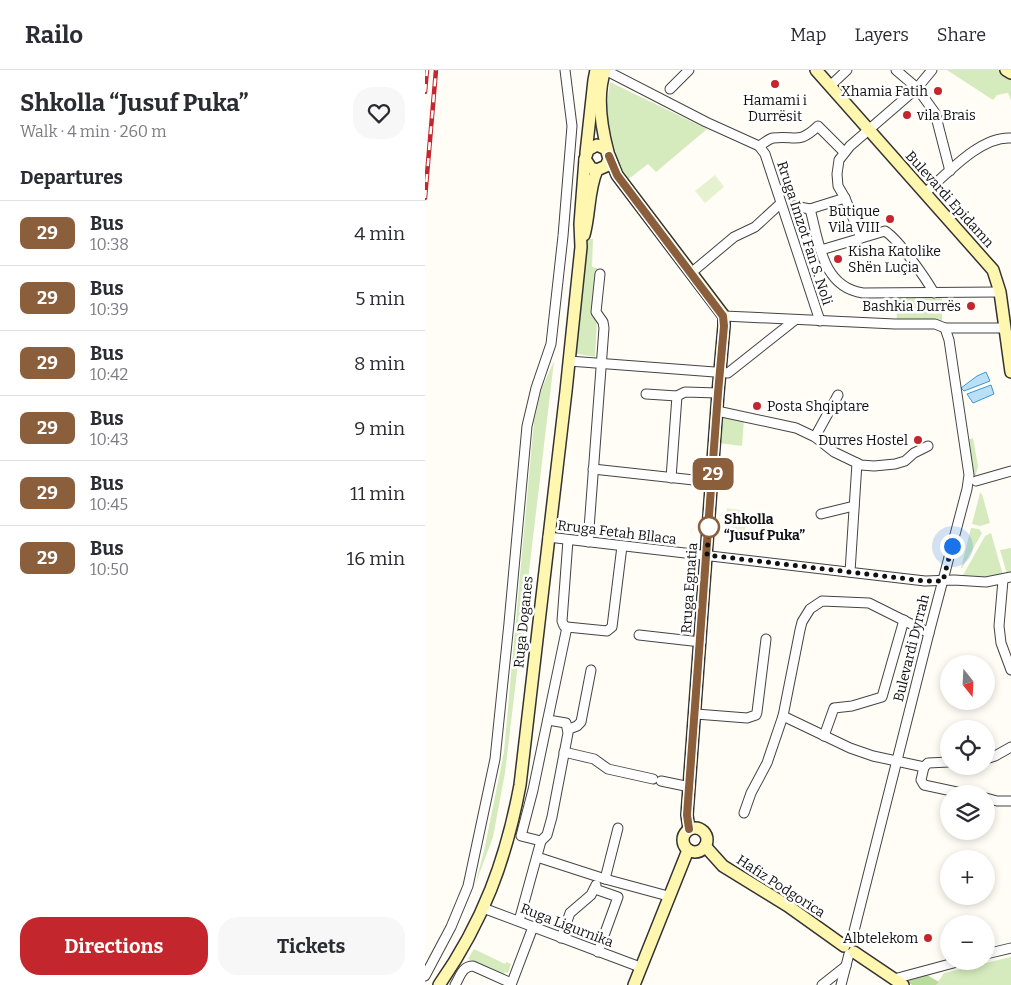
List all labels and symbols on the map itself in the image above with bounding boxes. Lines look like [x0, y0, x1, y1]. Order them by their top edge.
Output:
marker: Hamami i Durrësit [769, 78, 781, 90]
place label: Xhamia Fatih [841, 83, 928, 100]
marker: Xhamia Fatih [932, 85, 944, 97]
place label: Hamami i Durrësit [743, 92, 807, 125]
place label: vila Brais [916, 107, 976, 124]
marker: vila Brais [901, 109, 913, 121]
street label: Bulevardi Epidamn [902, 148, 997, 251]
street label: Rruga Imzot Fan S. Noli [773, 159, 836, 307]
place label: Butique Vila VIII [828, 203, 880, 236]
marker: Butique Vila VIII [884, 213, 896, 225]
place label: Kisha Katolike Shën Luçia [848, 243, 941, 276]
marker: Kisha Katolike Shën Luçia [832, 253, 844, 265]
place label: Bashkia Durrës [862, 298, 961, 315]
marker: Bashkia Durrës [965, 300, 977, 312]
place label: Posta Shqiptare [767, 398, 869, 415]
marker: Posta Shqiptare [751, 400, 763, 412]
place label: Durres Hostel [818, 432, 908, 449]
marker: Durres Hostel [912, 434, 924, 446]
line badge: 29 [691, 458, 735, 490]
place label: Shkolla “Jusuf Puka” [724, 511, 805, 544]
marker: Shkolla “Jusuf Puka” [698, 516, 720, 538]
street label: Rruga Fetah Bllaca [556, 517, 678, 548]
your location [940, 534, 965, 559]
street label: Rruga Egnatia [678, 542, 701, 634]
street label: Ruga Doganes [510, 575, 537, 669]
street label: Bulevardi Dyrrah [890, 592, 933, 704]
north arrow [940, 655, 995, 710]
street label: Hafiz Podgorica [733, 851, 828, 922]
street label: Ruga Ligurnika [518, 900, 616, 951]
place label: Albtelekom [843, 930, 919, 947]
marker: Albtelekom [922, 932, 934, 944]

